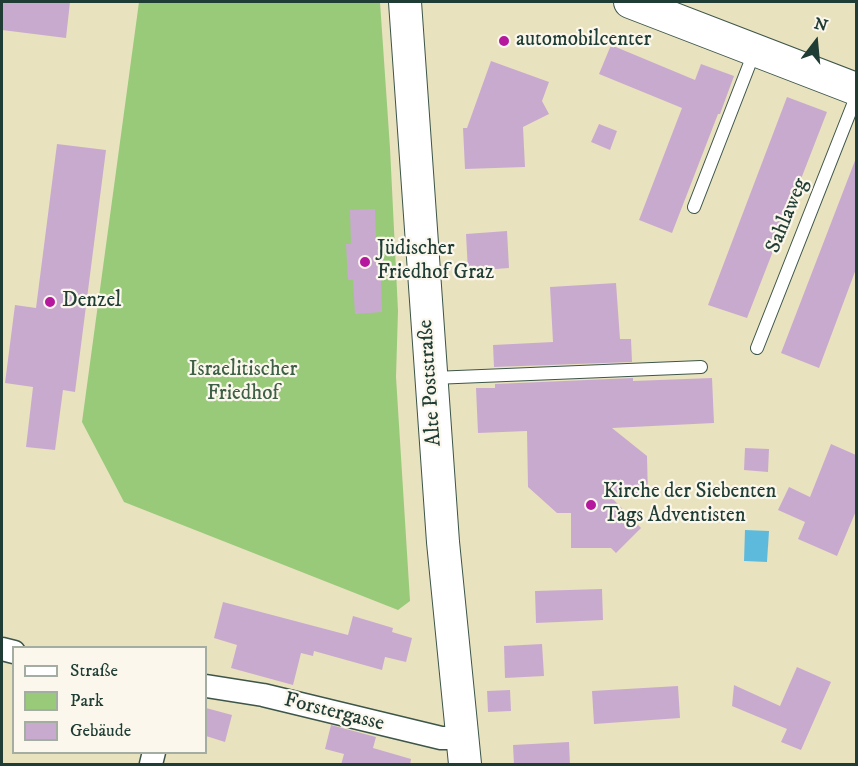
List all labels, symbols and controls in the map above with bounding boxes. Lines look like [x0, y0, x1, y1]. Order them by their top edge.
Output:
north arrow [786, 12, 846, 72]
text: N [812, 13, 830, 36]
place label: automobilcenter [516, 28, 651, 54]
marker: automobilcenter [497, 34, 511, 48]
street label: Sahlaweg [762, 175, 814, 257]
place label: Jüdischer Friedhof Graz [377, 237, 494, 287]
marker: Jüdischer Friedhof Graz [358, 255, 372, 269]
place label: Denzel [62, 289, 121, 315]
marker: Denzel [43, 295, 57, 309]
street label: Alte Poststraße [414, 319, 448, 447]
park label: Israelitischer Friedhof [189, 358, 297, 408]
place label: Kirche der Siebenten Tags Adventisten [603, 480, 776, 530]
marker: Kirche der Siebenten Tags Adventisten [584, 498, 598, 512]
legend [12, 646, 207, 754]
text: Straße [70, 660, 118, 682]
street label: Forstergasse [281, 688, 387, 738]
text: Park [70, 690, 104, 712]
text: Gebäude [70, 720, 131, 742]

